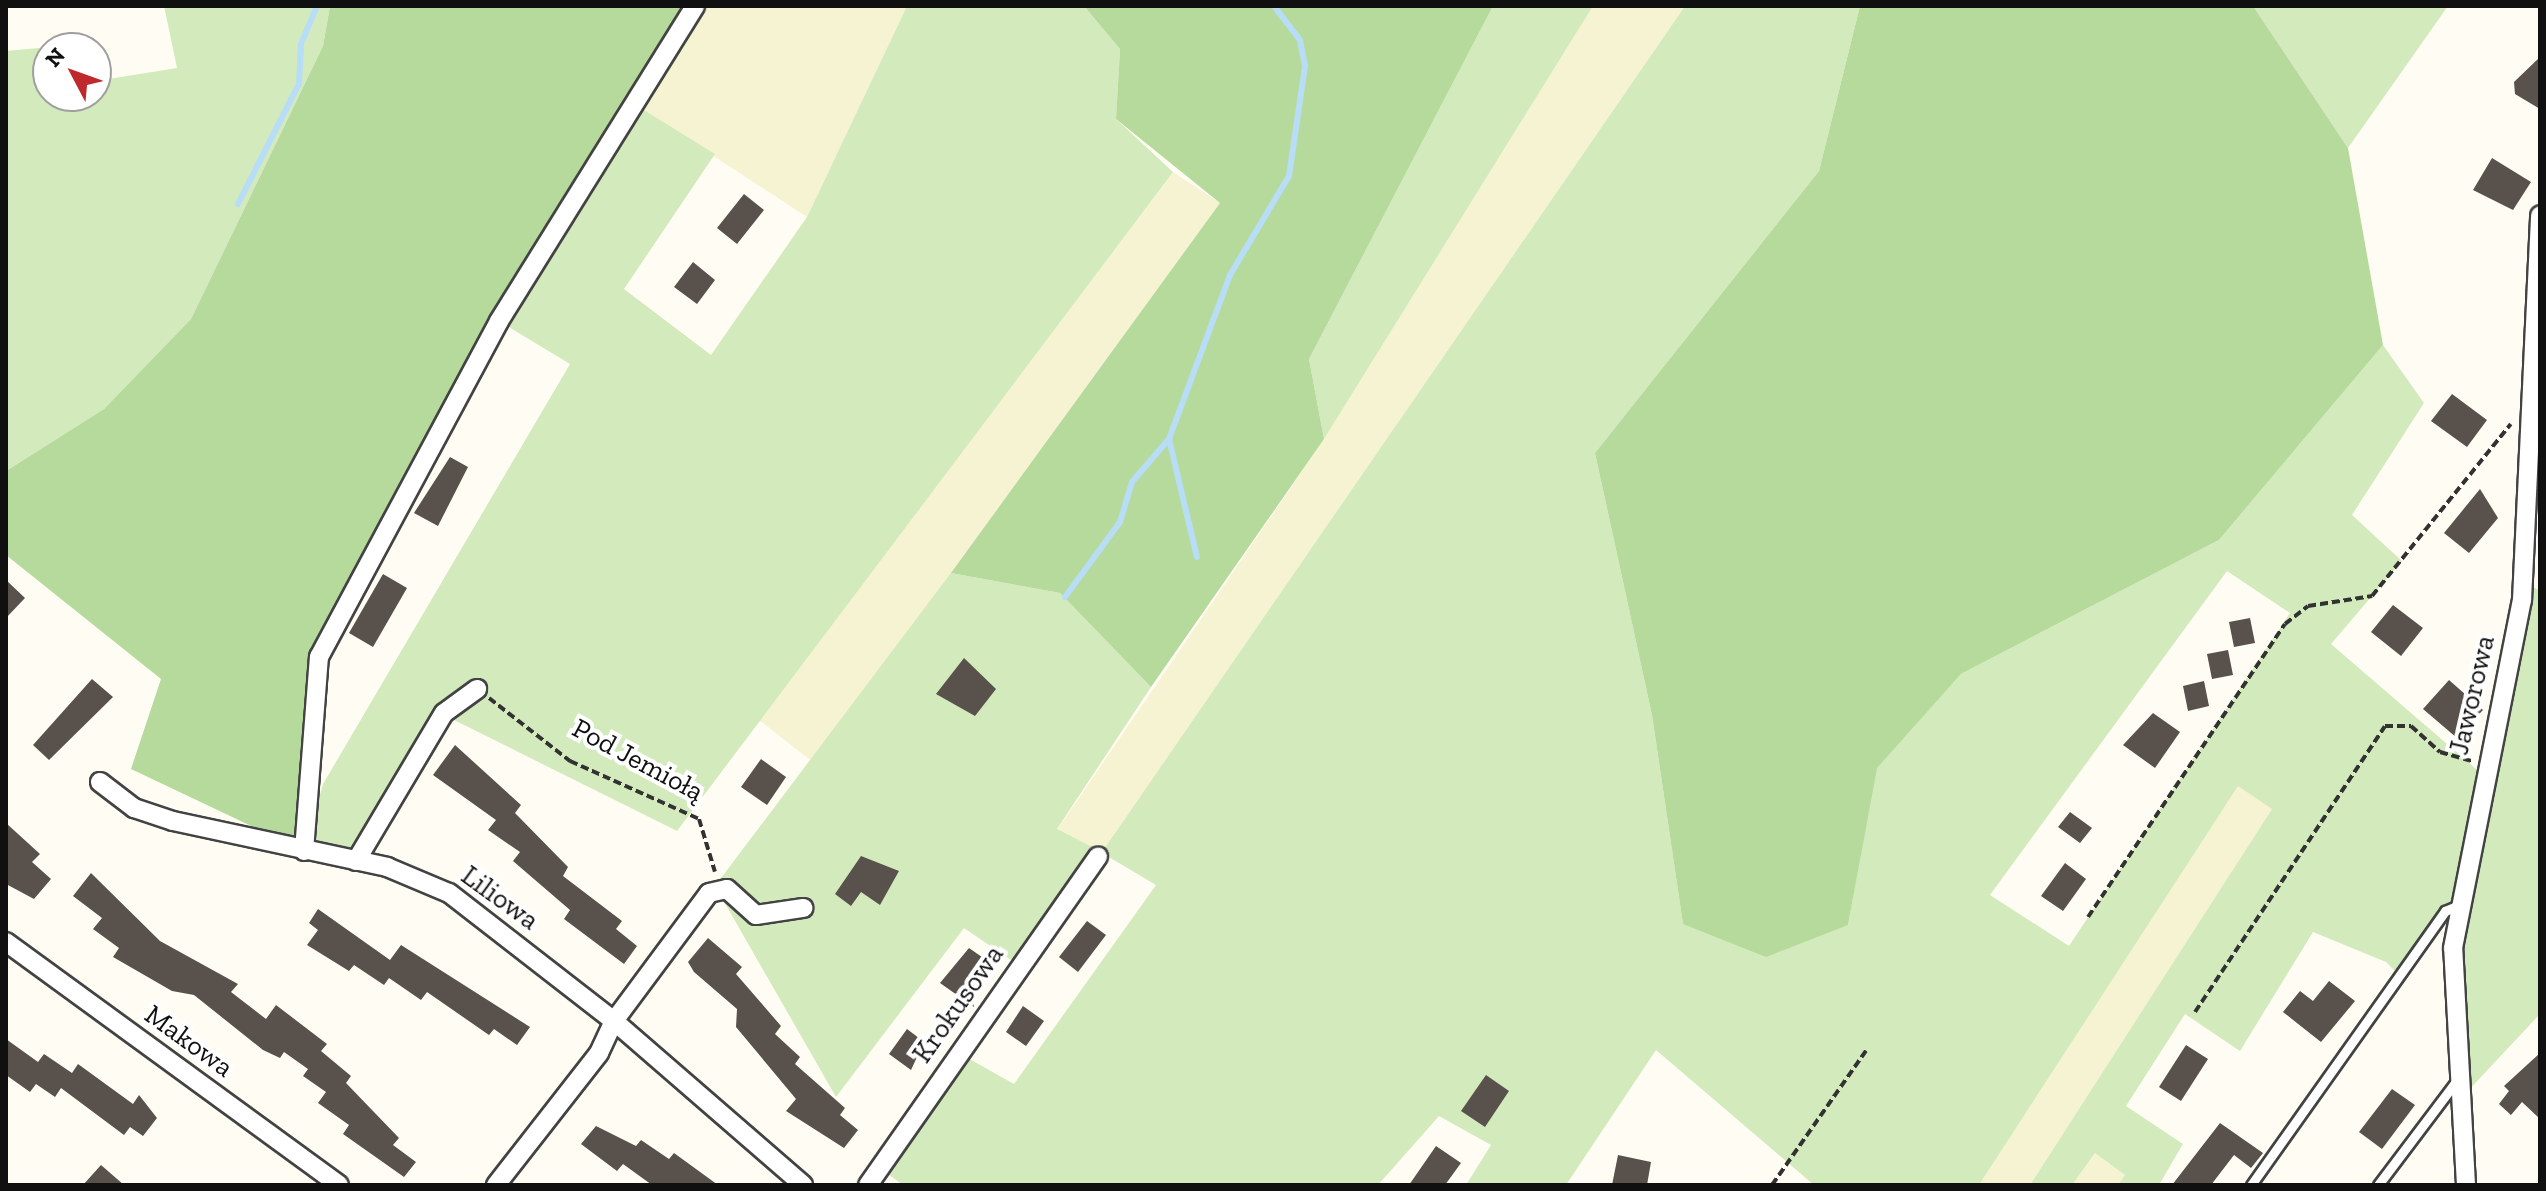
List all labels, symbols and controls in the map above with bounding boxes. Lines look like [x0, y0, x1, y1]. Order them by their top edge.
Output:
north arrow [32, 32, 112, 112]
text: N [39, 42, 71, 72]
street label: Jaworowa [2442, 632, 2502, 758]
street label: Pod Jemiołą [566, 711, 710, 809]
street label: Liliowa [455, 859, 545, 937]
street label: Krokusowa [905, 939, 1011, 1069]
street label: Makowa [138, 998, 240, 1084]

